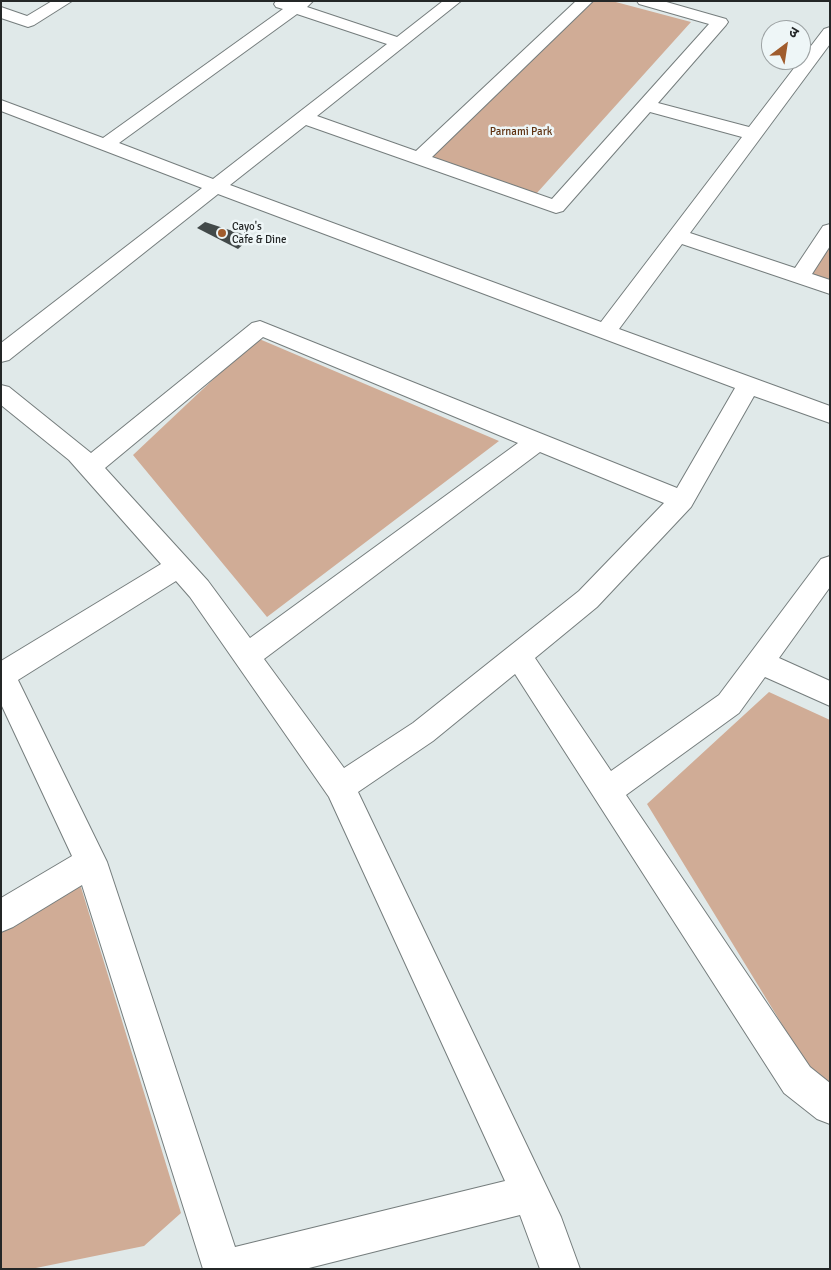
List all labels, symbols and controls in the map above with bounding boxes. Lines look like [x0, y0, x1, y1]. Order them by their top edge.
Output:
north arrow [761, 20, 811, 70]
text: उ [786, 23, 801, 42]
park label: Parnami Park [490, 125, 552, 139]
place label: Cayo's Cafe & Dine [232, 220, 287, 246]
marker: Cayo's Cafe & Dine [216, 227, 228, 239]

